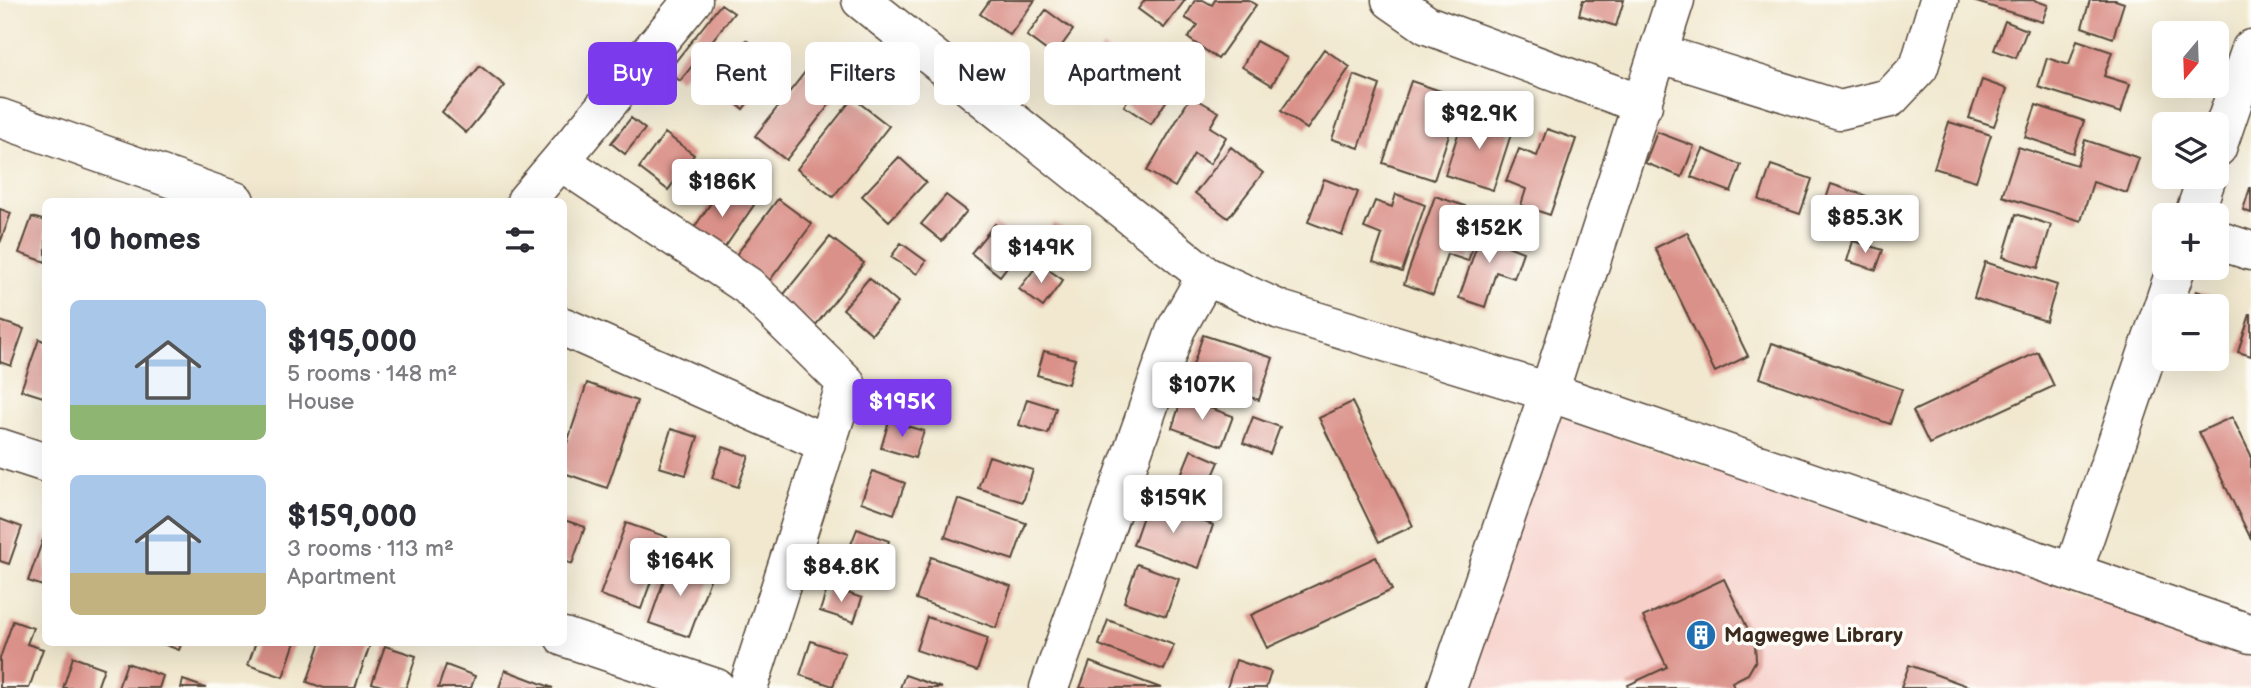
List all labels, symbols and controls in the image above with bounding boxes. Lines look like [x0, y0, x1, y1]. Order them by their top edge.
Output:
north arrow [2152, 21, 2230, 98]
map controls [2152, 21, 2229, 371]
chip: Buy [588, 42, 677, 105]
chip: Rent [691, 42, 791, 105]
chip: Filters [805, 42, 920, 105]
chip: New [934, 42, 1030, 105]
chip: Apartment [1044, 42, 1205, 105]
pin: $92.9K [1422, 92, 1536, 151]
text: $92.9K [1441, 100, 1517, 128]
button: layers [2152, 112, 2229, 189]
pin: $186K [673, 160, 771, 219]
text: $186K [688, 168, 756, 196]
pin: $85.3K [1808, 196, 1922, 255]
button: + [2152, 203, 2229, 280]
text: $85.3K [1827, 204, 1903, 232]
pin: $152K [1440, 205, 1538, 265]
text: $152K [1455, 214, 1523, 242]
icon: filters [501, 221, 539, 259]
text: 10 homes [70, 222, 201, 258]
pin: $149K [992, 226, 1090, 285]
text: $149K [1007, 234, 1075, 262]
button: − [2152, 294, 2229, 371]
text: $195,000 [287, 324, 417, 360]
icon: home [126, 328, 210, 412]
text: 5 rooms · 148 m² [287, 360, 457, 388]
pin: $107K [1153, 362, 1251, 422]
text: $107K [1168, 371, 1236, 399]
pin: $195K [853, 380, 951, 439]
text: House [287, 388, 354, 416]
text: $195K [868, 388, 936, 416]
pin: $159K [1124, 476, 1222, 535]
text: $159K [1139, 484, 1207, 512]
text: $159,000 [287, 499, 417, 535]
icon: home [126, 503, 210, 587]
text: 3 rooms · 113 m² [287, 535, 454, 563]
pin: $164K [631, 538, 729, 598]
pin: $84.8K [784, 544, 898, 604]
text: $164K [646, 547, 714, 575]
text: $84.8K [802, 553, 880, 581]
text: Apartment [287, 563, 396, 591]
building icon: Magwegwe Library [1684, 618, 1718, 652]
place label: Magwegwe Library [1724, 623, 1903, 648]

